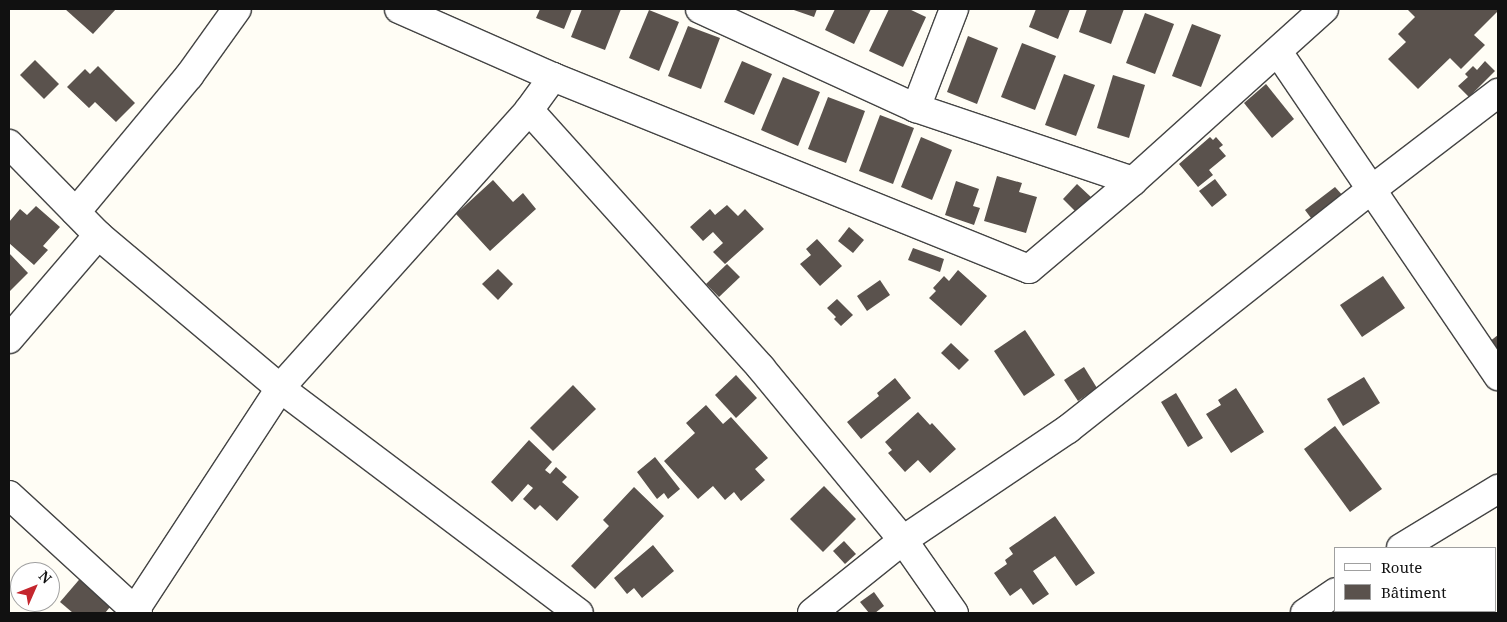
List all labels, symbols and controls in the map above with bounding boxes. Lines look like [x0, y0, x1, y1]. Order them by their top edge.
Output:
legend [1334, 547, 1497, 612]
text: Route [1381, 557, 1422, 577]
north arrow [10, 562, 60, 612]
text: N [35, 566, 56, 587]
text: Bâtiment [1381, 582, 1447, 602]

